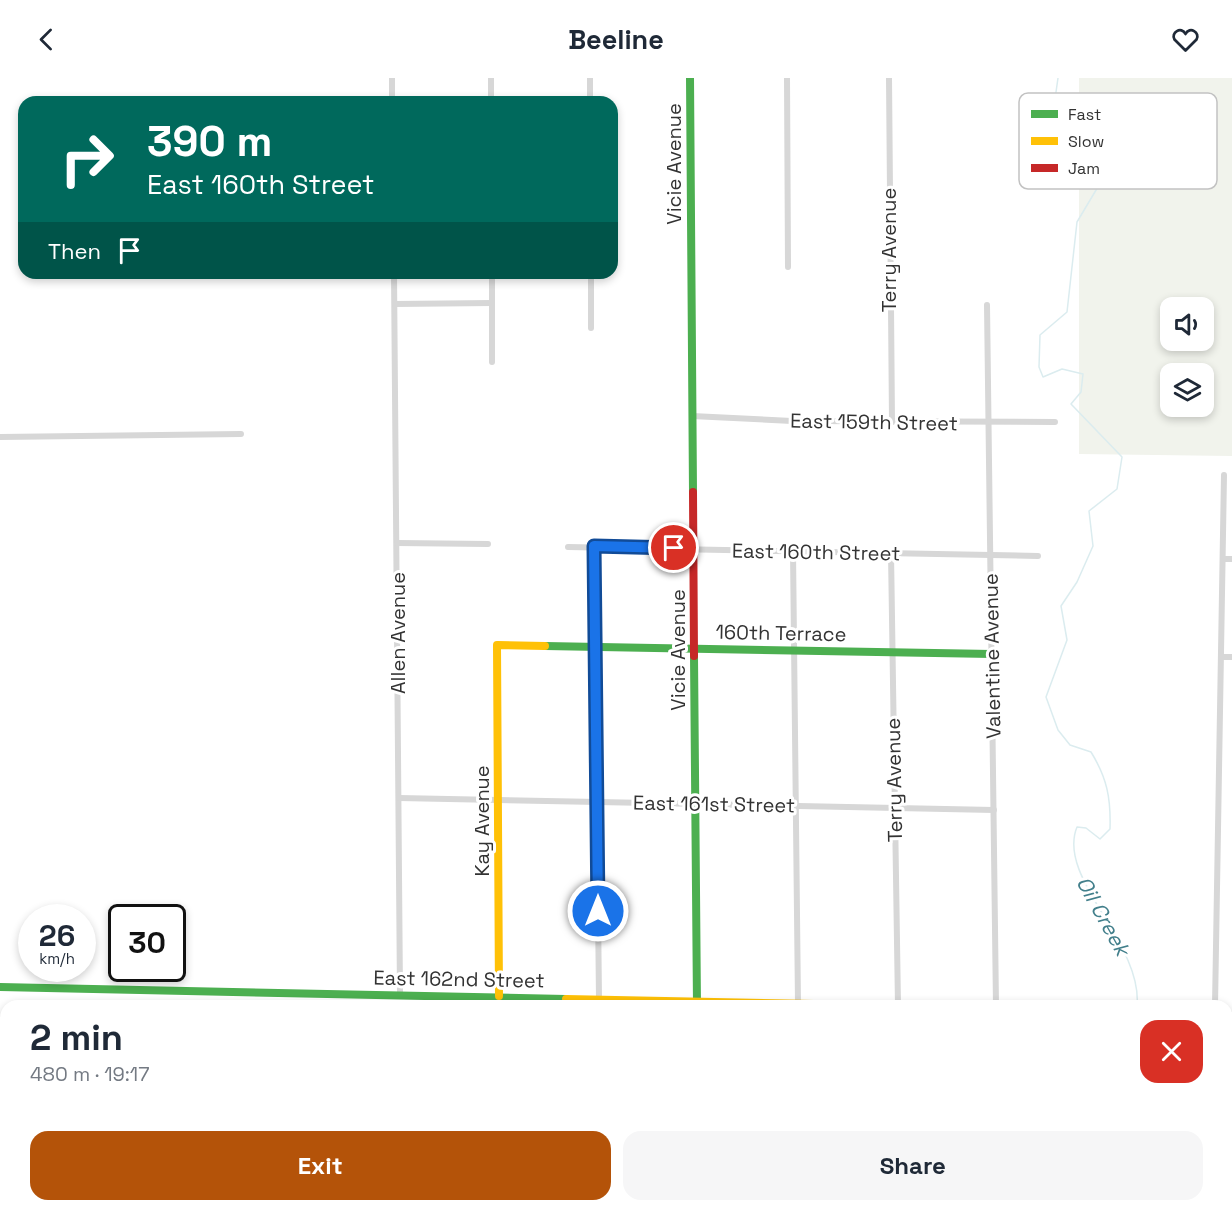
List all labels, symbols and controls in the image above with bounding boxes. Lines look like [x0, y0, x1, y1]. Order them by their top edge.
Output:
text: Beeline [568, 22, 664, 57]
icon: back [30, 23, 63, 56]
icon: heart [1169, 23, 1202, 56]
legend [1019, 93, 1217, 189]
street label: Vicie Avenue [661, 103, 687, 225]
text: Fast [1068, 104, 1101, 125]
text: 390 m [147, 115, 272, 168]
icon: right [48, 120, 126, 198]
text: Slow [1068, 131, 1104, 152]
text: Jam [1068, 158, 1100, 179]
text: East 160th Street [147, 167, 374, 202]
street label: Terry Avenue [876, 188, 902, 312]
icon: arrive [113, 234, 146, 267]
text: Then [48, 237, 101, 265]
map controls [1160, 297, 1214, 417]
button: sound [1160, 297, 1214, 351]
button: layers [1160, 363, 1214, 417]
street label: East 159th Street [790, 408, 958, 436]
pin [648, 522, 699, 573]
icon: arrive [657, 531, 690, 564]
street label: East 160th Street [732, 538, 900, 566]
street label: Allen Avenue [385, 572, 411, 694]
street label: Valentine Avenue [978, 573, 1006, 739]
street label: Vicie Avenue [665, 589, 691, 711]
street label: 160th Terrace [715, 619, 847, 647]
street label: Terry Avenue [880, 718, 908, 842]
street label: Kay Avenue [469, 765, 495, 877]
street label: East 161st Street [633, 790, 795, 818]
water label: Oil Creek [1071, 871, 1138, 963]
position arrow [566, 879, 630, 943]
speed limit sign: 30 [108, 904, 186, 982]
text: 26 [39, 916, 75, 955]
text: km/h [39, 949, 75, 968]
street label: East 162nd Street [373, 965, 545, 993]
text: 2 min [30, 1015, 123, 1061]
button: close [1140, 1020, 1203, 1083]
text: 480 m · 19:17 [30, 1061, 149, 1087]
button: Exit [30, 1131, 611, 1200]
button: Share [623, 1131, 1203, 1200]

